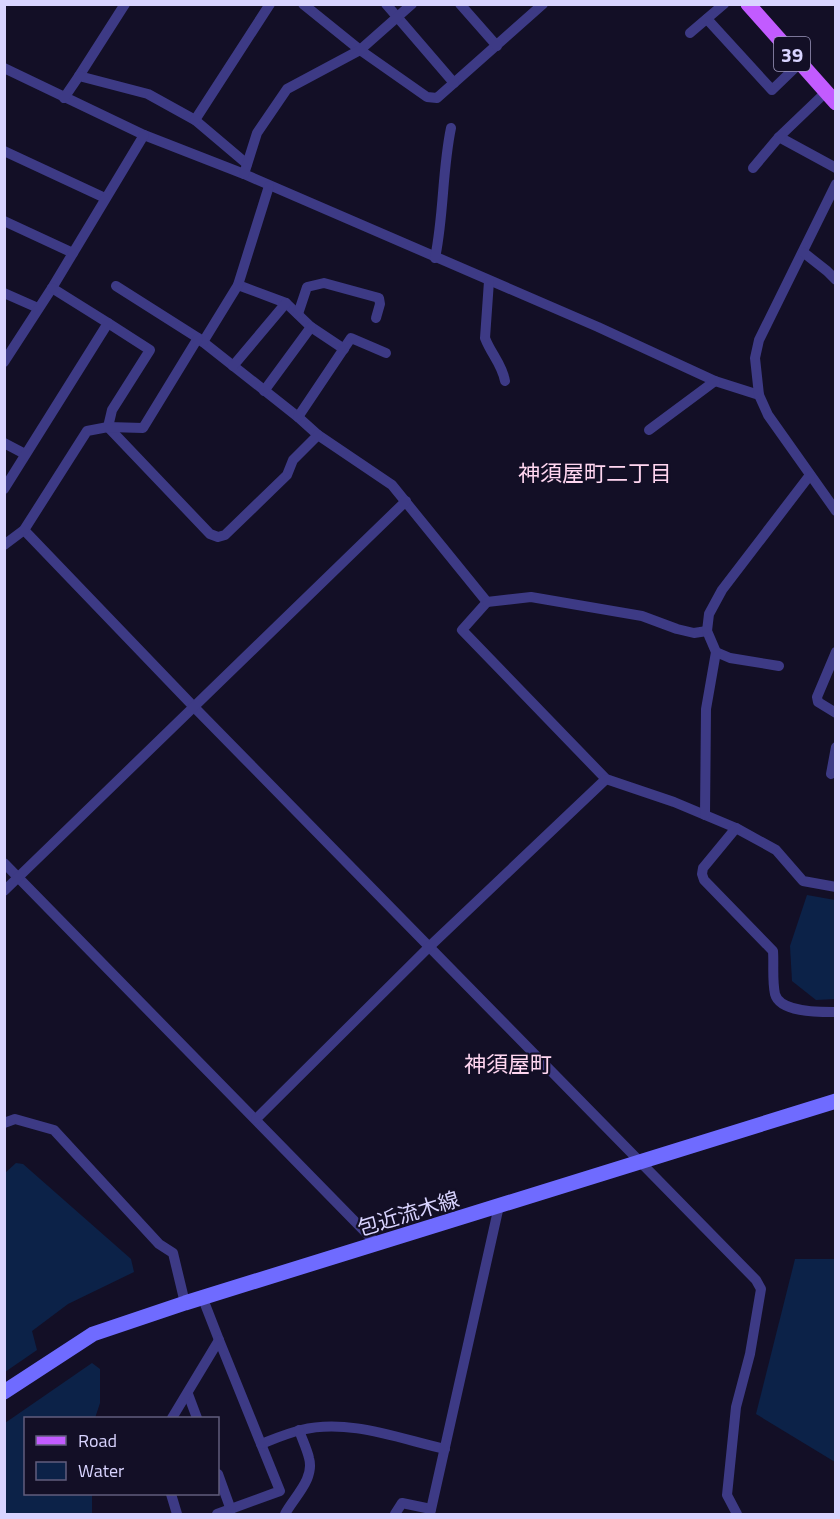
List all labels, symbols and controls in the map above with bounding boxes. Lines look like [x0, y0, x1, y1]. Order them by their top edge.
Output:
road number: 39 [774, 37, 810, 71]
district label: 神須屋町二丁目 [518, 456, 672, 490]
district label: 神須屋町 [464, 1047, 552, 1081]
street label: 包近流木線 [353, 1182, 463, 1244]
legend [24, 1417, 219, 1495]
text: Road [78, 1427, 117, 1454]
text: Water [78, 1457, 124, 1484]

